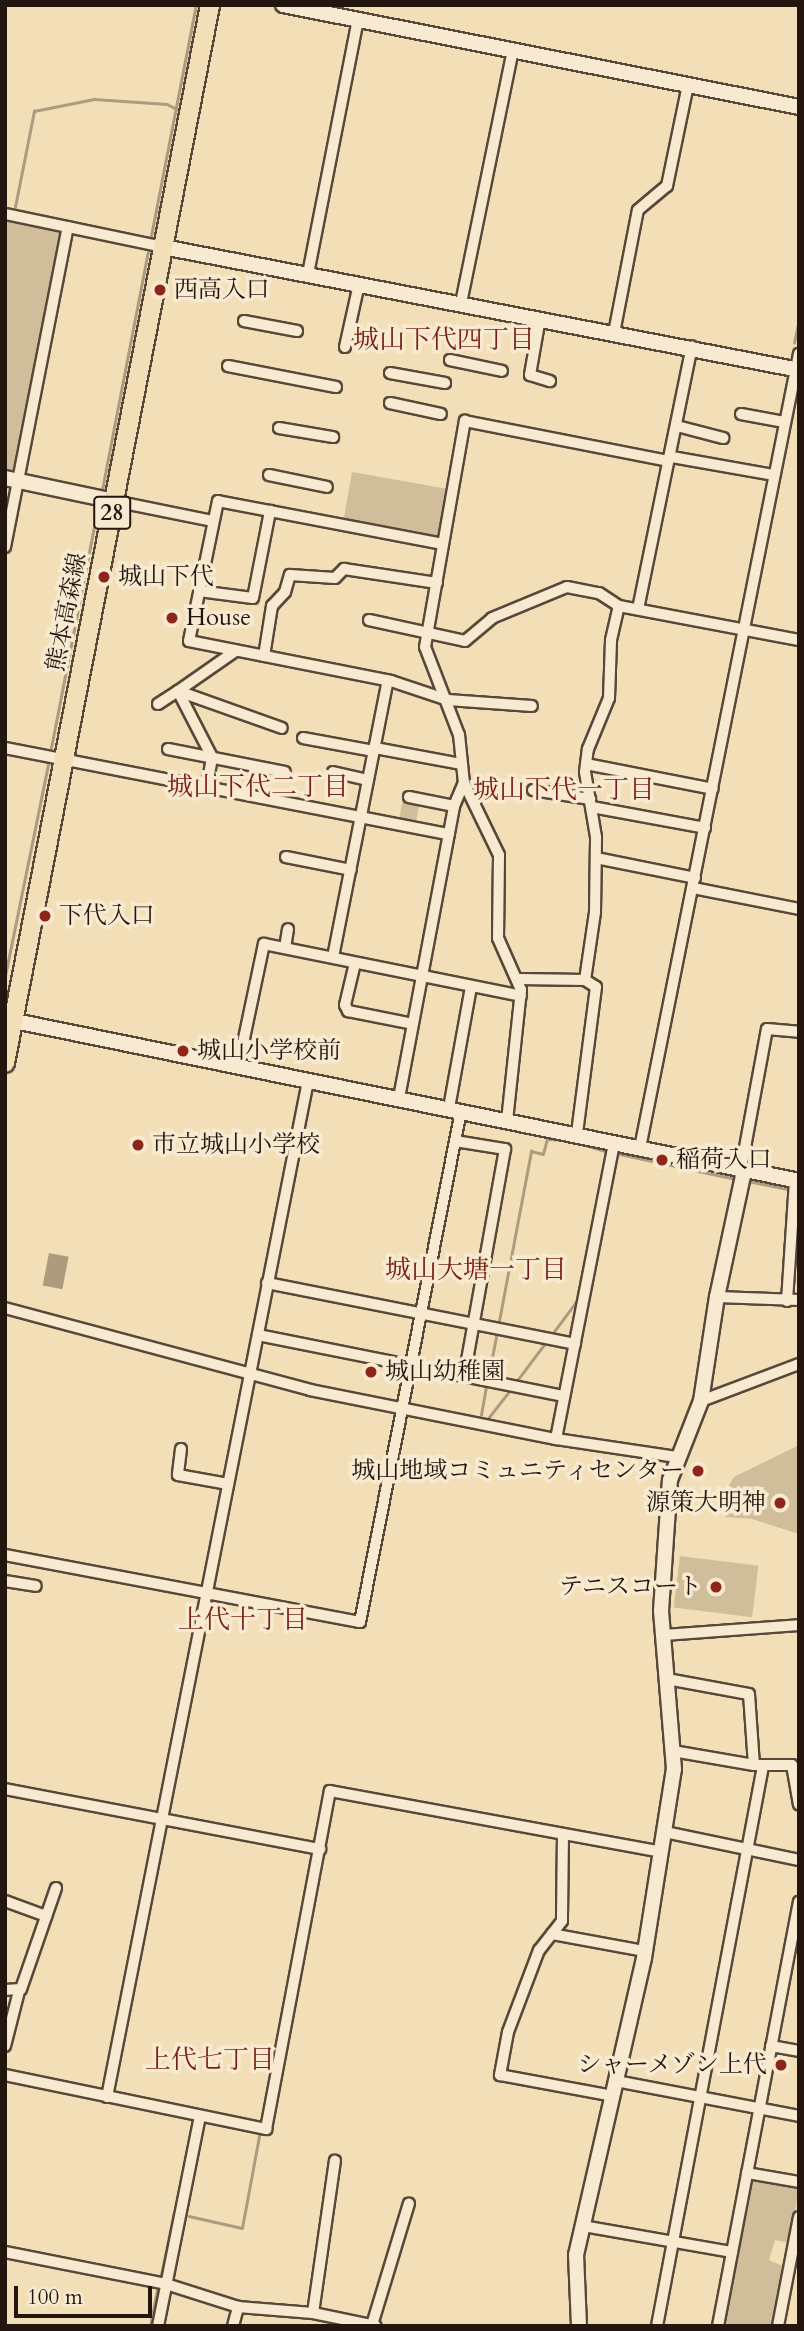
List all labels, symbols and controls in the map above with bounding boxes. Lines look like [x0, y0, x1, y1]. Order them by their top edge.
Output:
place label: 西高入口 [174, 276, 270, 304]
marker: 西高入口 [152, 282, 168, 298]
district label: 城山下代四丁目 [353, 324, 535, 356]
road number: 28 [93, 494, 131, 533]
street label: 熊本高森線 [41, 550, 93, 674]
place label: 城山下代 [118, 563, 214, 591]
marker: 城山下代 [96, 569, 112, 585]
place label: House [186, 604, 251, 632]
marker: House [164, 610, 180, 626]
district label: 城山下代二丁目 [167, 771, 349, 803]
district label: 城山下代一丁目 [473, 774, 655, 806]
place label: 下代入口 [59, 902, 155, 930]
marker: 下代入口 [37, 908, 53, 924]
place label: 城山小学校前 [197, 1037, 341, 1065]
marker: 城山小学校前 [175, 1043, 191, 1059]
place label: 市立城山小学校 [152, 1131, 320, 1159]
marker: 市立城山小学校 [130, 1137, 146, 1153]
place label: 稲荷入口 [676, 1146, 772, 1174]
marker: 稲荷入口 [654, 1152, 670, 1168]
district label: 城山大塘一丁目 [385, 1254, 567, 1286]
place label: 城山幼稚園 [385, 1358, 505, 1386]
marker: 城山幼稚園 [363, 1364, 379, 1380]
place label: 城山地域コミュニティセンター [348, 1457, 684, 1485]
marker: 城山地域コミュニティセンター [690, 1463, 706, 1479]
place label: 源策大明神 [646, 1489, 766, 1517]
marker: 源策大明神 [772, 1495, 788, 1511]
place label: テニスコート [558, 1573, 702, 1601]
marker: テニスコート [708, 1579, 724, 1595]
district label: 上代十丁目 [178, 1604, 308, 1636]
district label: 上代七丁目 [145, 2044, 275, 2076]
place label: シャーメゾン上代 [575, 2051, 767, 2079]
marker: シャーメゾン上代 [773, 2057, 789, 2073]
scale bar [18, 2272, 156, 2316]
text: 100 m [27, 2283, 83, 2312]

